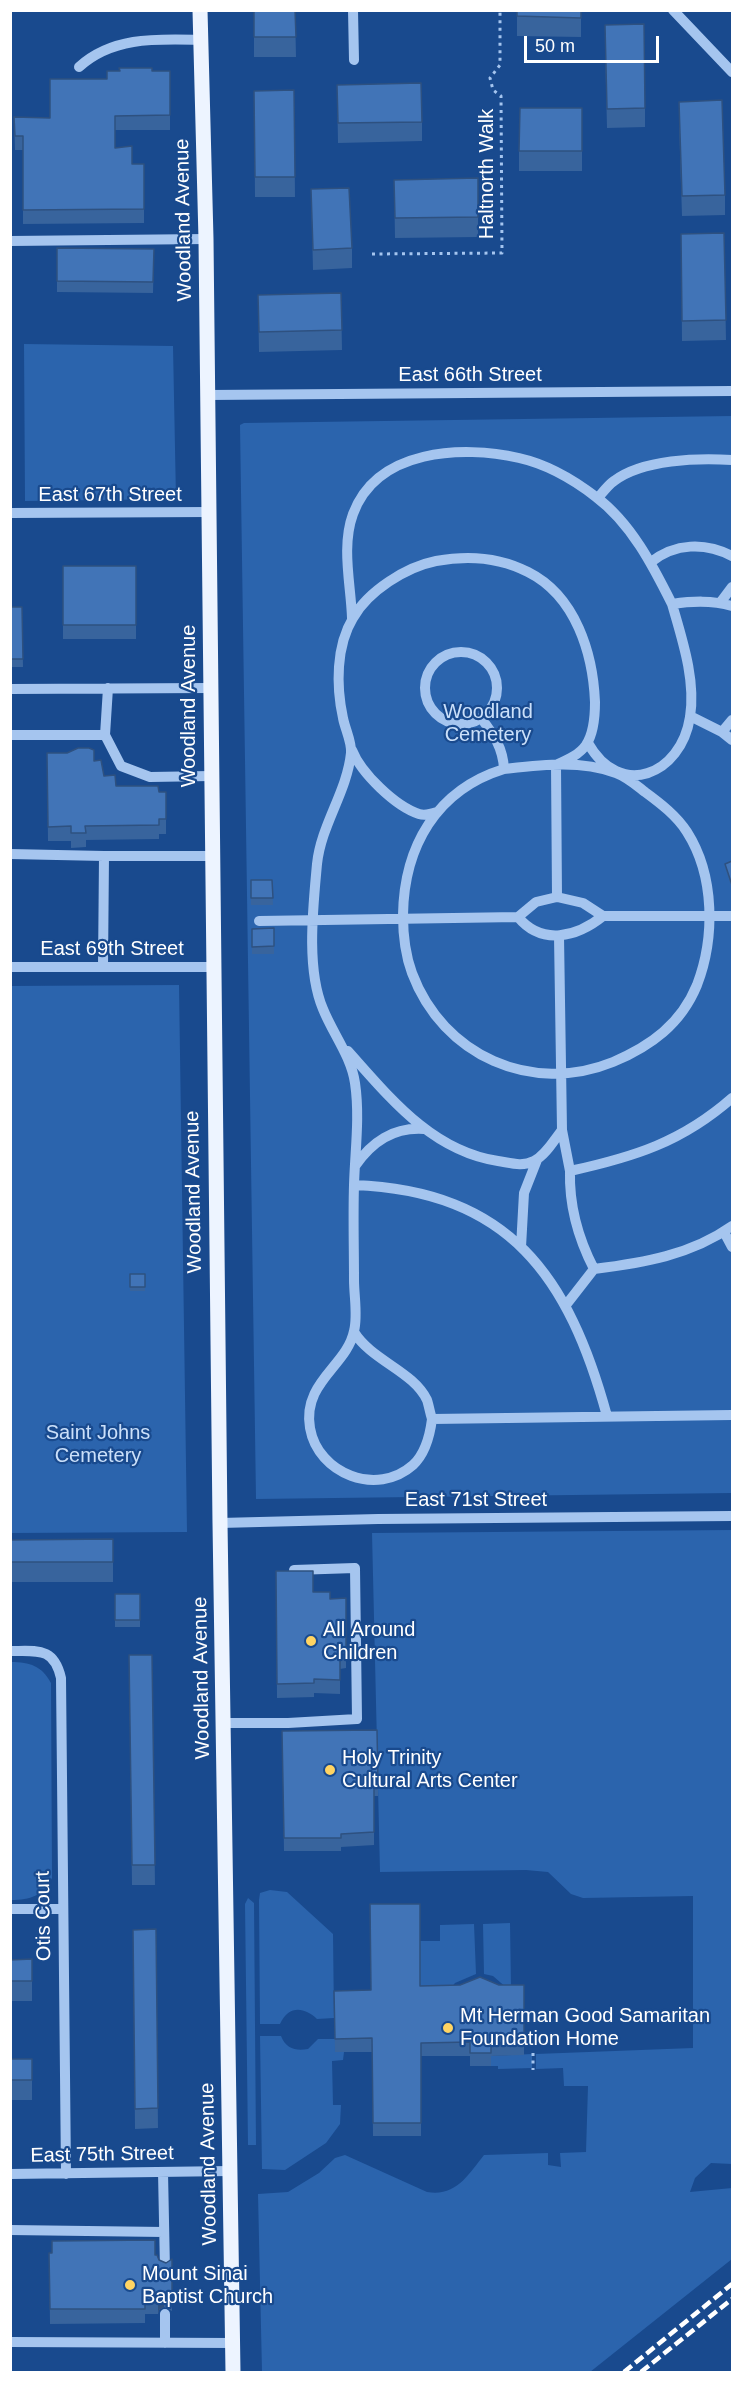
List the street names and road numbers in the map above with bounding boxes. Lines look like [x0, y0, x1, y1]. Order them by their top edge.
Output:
street label: Haltnorth Walk [475, 109, 499, 239]
street label: Woodland Avenue [171, 138, 197, 302]
street label: East 66th Street [398, 363, 542, 387]
street label: East 67th Street [38, 483, 182, 507]
street label: Woodland Avenue [177, 625, 201, 787]
street label: East 69th Street [40, 937, 184, 961]
street label: Woodland Avenue [181, 1110, 207, 1274]
street label: East 71st Street [405, 1488, 547, 1512]
street label: Woodland Avenue [189, 1596, 215, 1760]
street label: Otis Court [31, 1871, 57, 1961]
street label: Woodland Avenue [196, 2082, 222, 2246]
street label: East 75th Street [30, 2142, 174, 2168]

